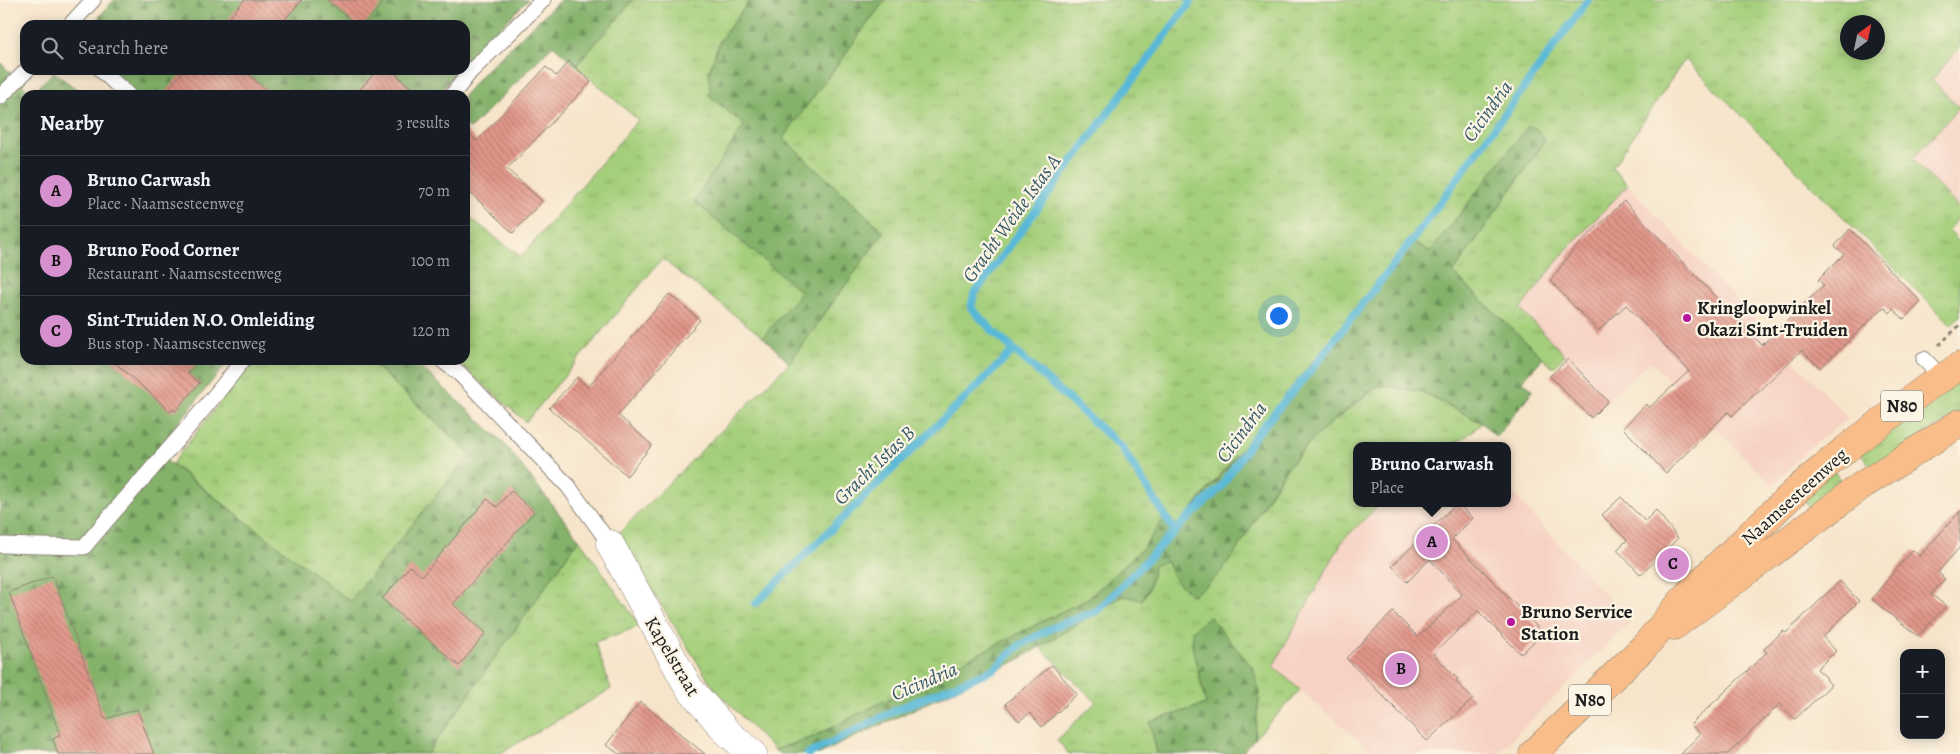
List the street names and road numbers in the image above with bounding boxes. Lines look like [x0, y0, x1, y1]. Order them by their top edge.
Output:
road number: N80 [1881, 391, 1923, 422]
street label: Naamsesteenweg [1736, 442, 1854, 552]
street label: Kapelstraat [638, 612, 706, 701]
road number: N80 [1569, 684, 1611, 716]

